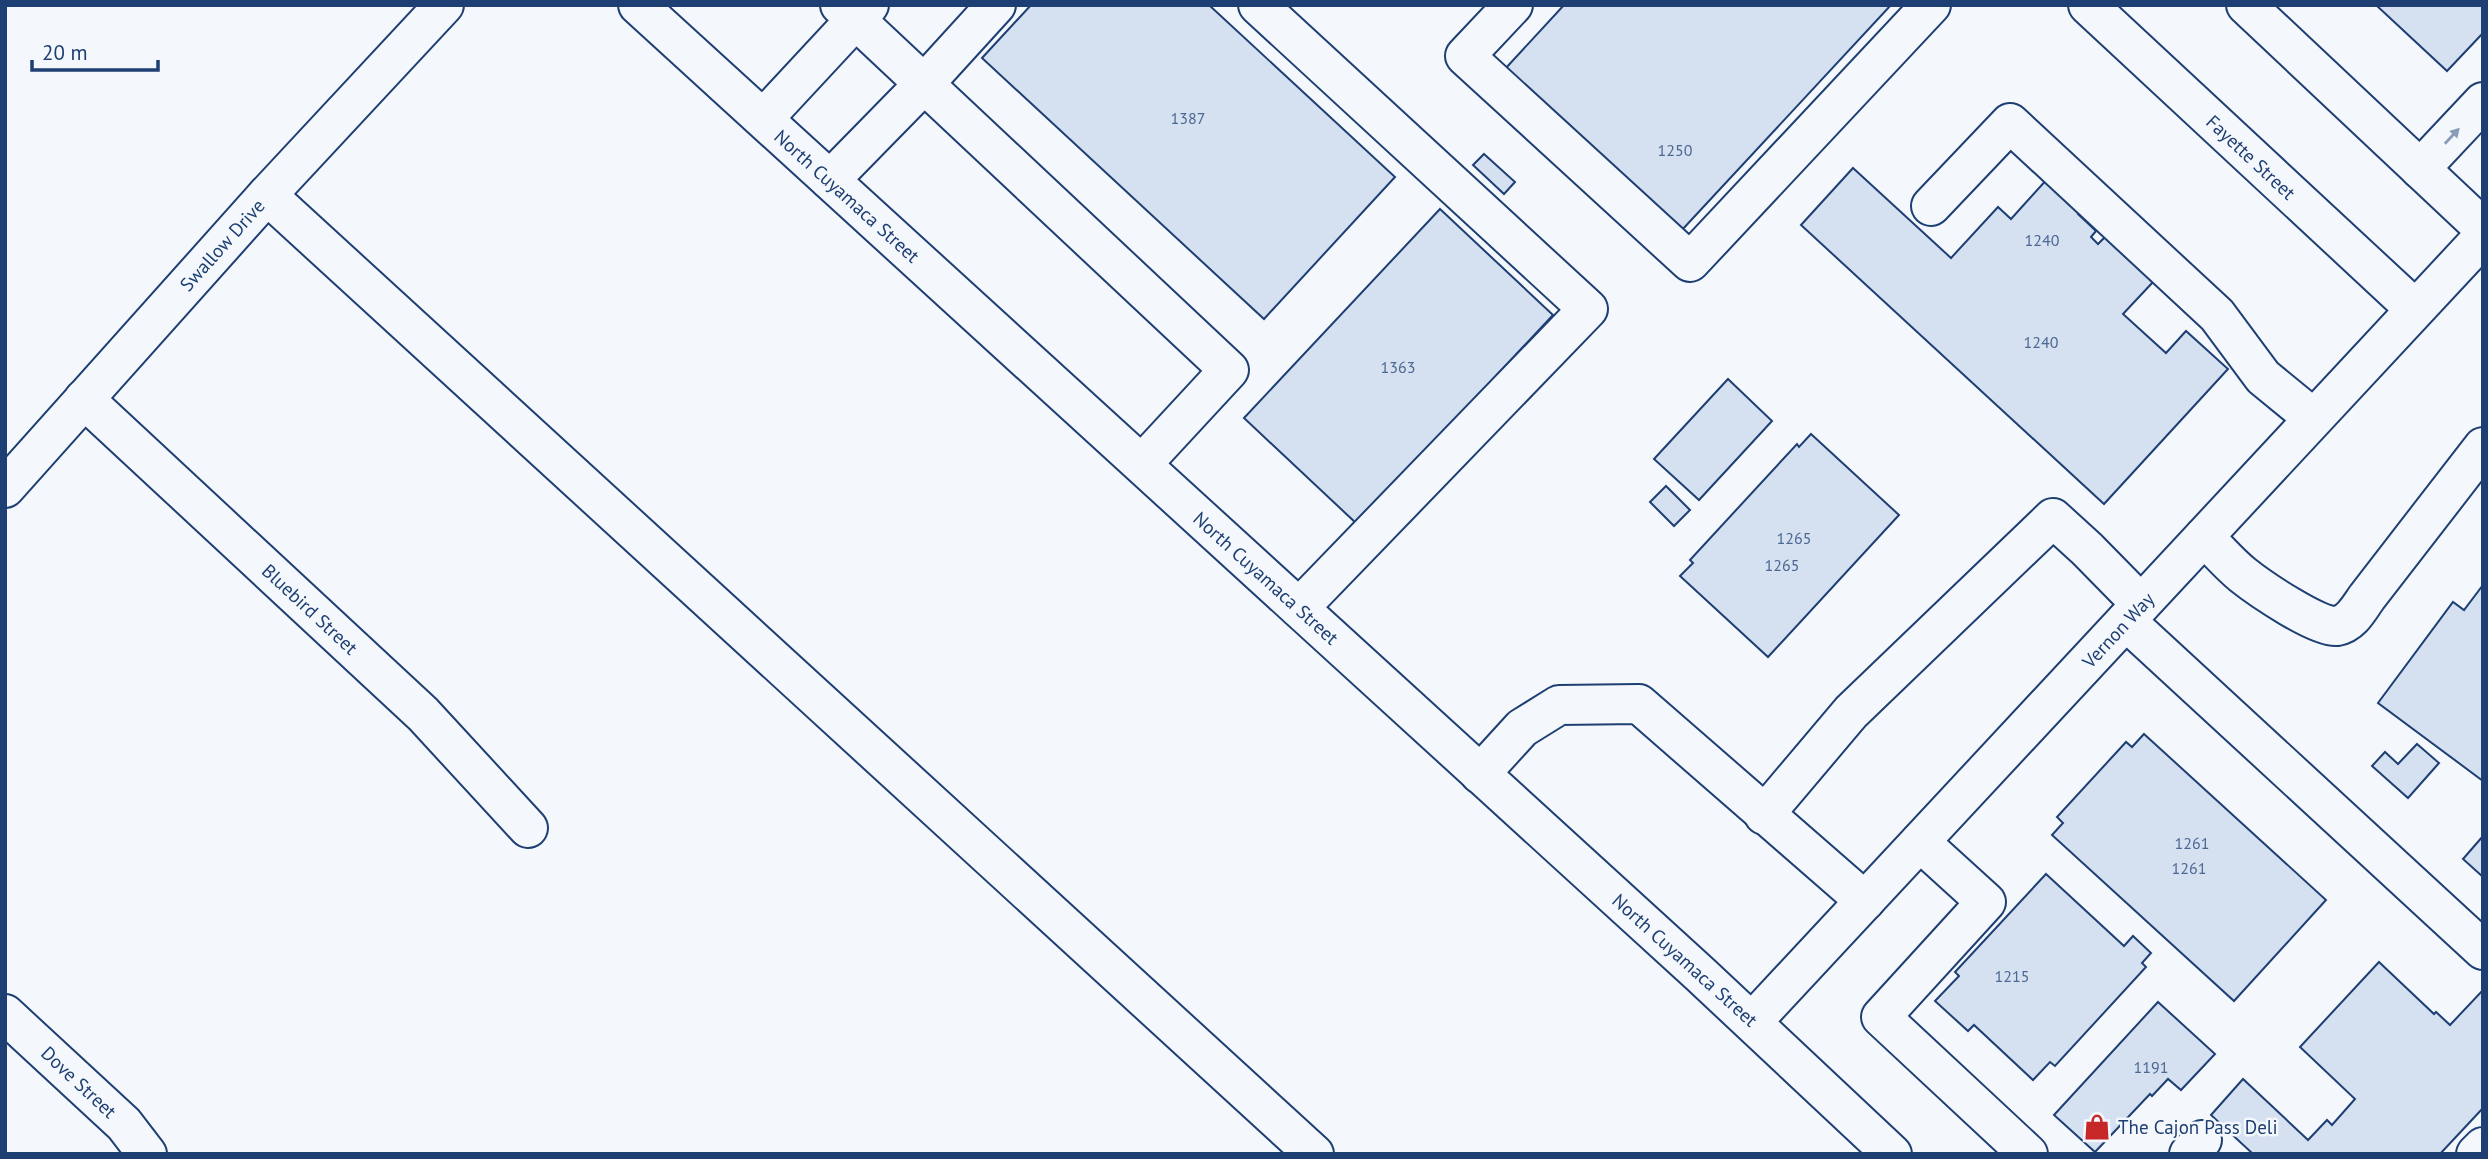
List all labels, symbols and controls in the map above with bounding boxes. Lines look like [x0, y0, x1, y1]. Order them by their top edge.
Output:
scale bar [32, 28, 158, 72]
text: 20 m [42, 39, 88, 66]
house number: 1387 [1171, 108, 1205, 128]
street label: Fayette Street [2201, 110, 2301, 205]
street label: North Cuyamaca Street [769, 124, 925, 268]
one-way arrow [2443, 127, 2460, 144]
house number: 1250 [1658, 140, 1693, 160]
street label: Swallow Drive [174, 194, 270, 296]
house number: 1240 [2025, 230, 2060, 250]
house number: 1240 [2024, 332, 2059, 352]
house number: 1363 [1381, 357, 1415, 377]
street label: North Cuyamaca Street [1188, 506, 1344, 650]
house number: 1265 [1777, 528, 1811, 548]
house number: 1265 [1765, 555, 1799, 575]
street label: Bluebird Street [257, 559, 363, 660]
street label: Vernon Way [2076, 587, 2159, 674]
house number: 1261 [2175, 833, 2209, 853]
house number: 1261 [2172, 858, 2206, 878]
street label: North Cuyamaca Street [1607, 888, 1763, 1032]
house number: 1215 [1995, 966, 2029, 986]
street label: Dove Street [36, 1041, 122, 1123]
house number: 1191 [2134, 1057, 2168, 1077]
shop icon: The Cajon Pass Deli [2082, 1112, 2112, 1142]
place label: The Cajon Pass Deli [2118, 1115, 2278, 1139]

